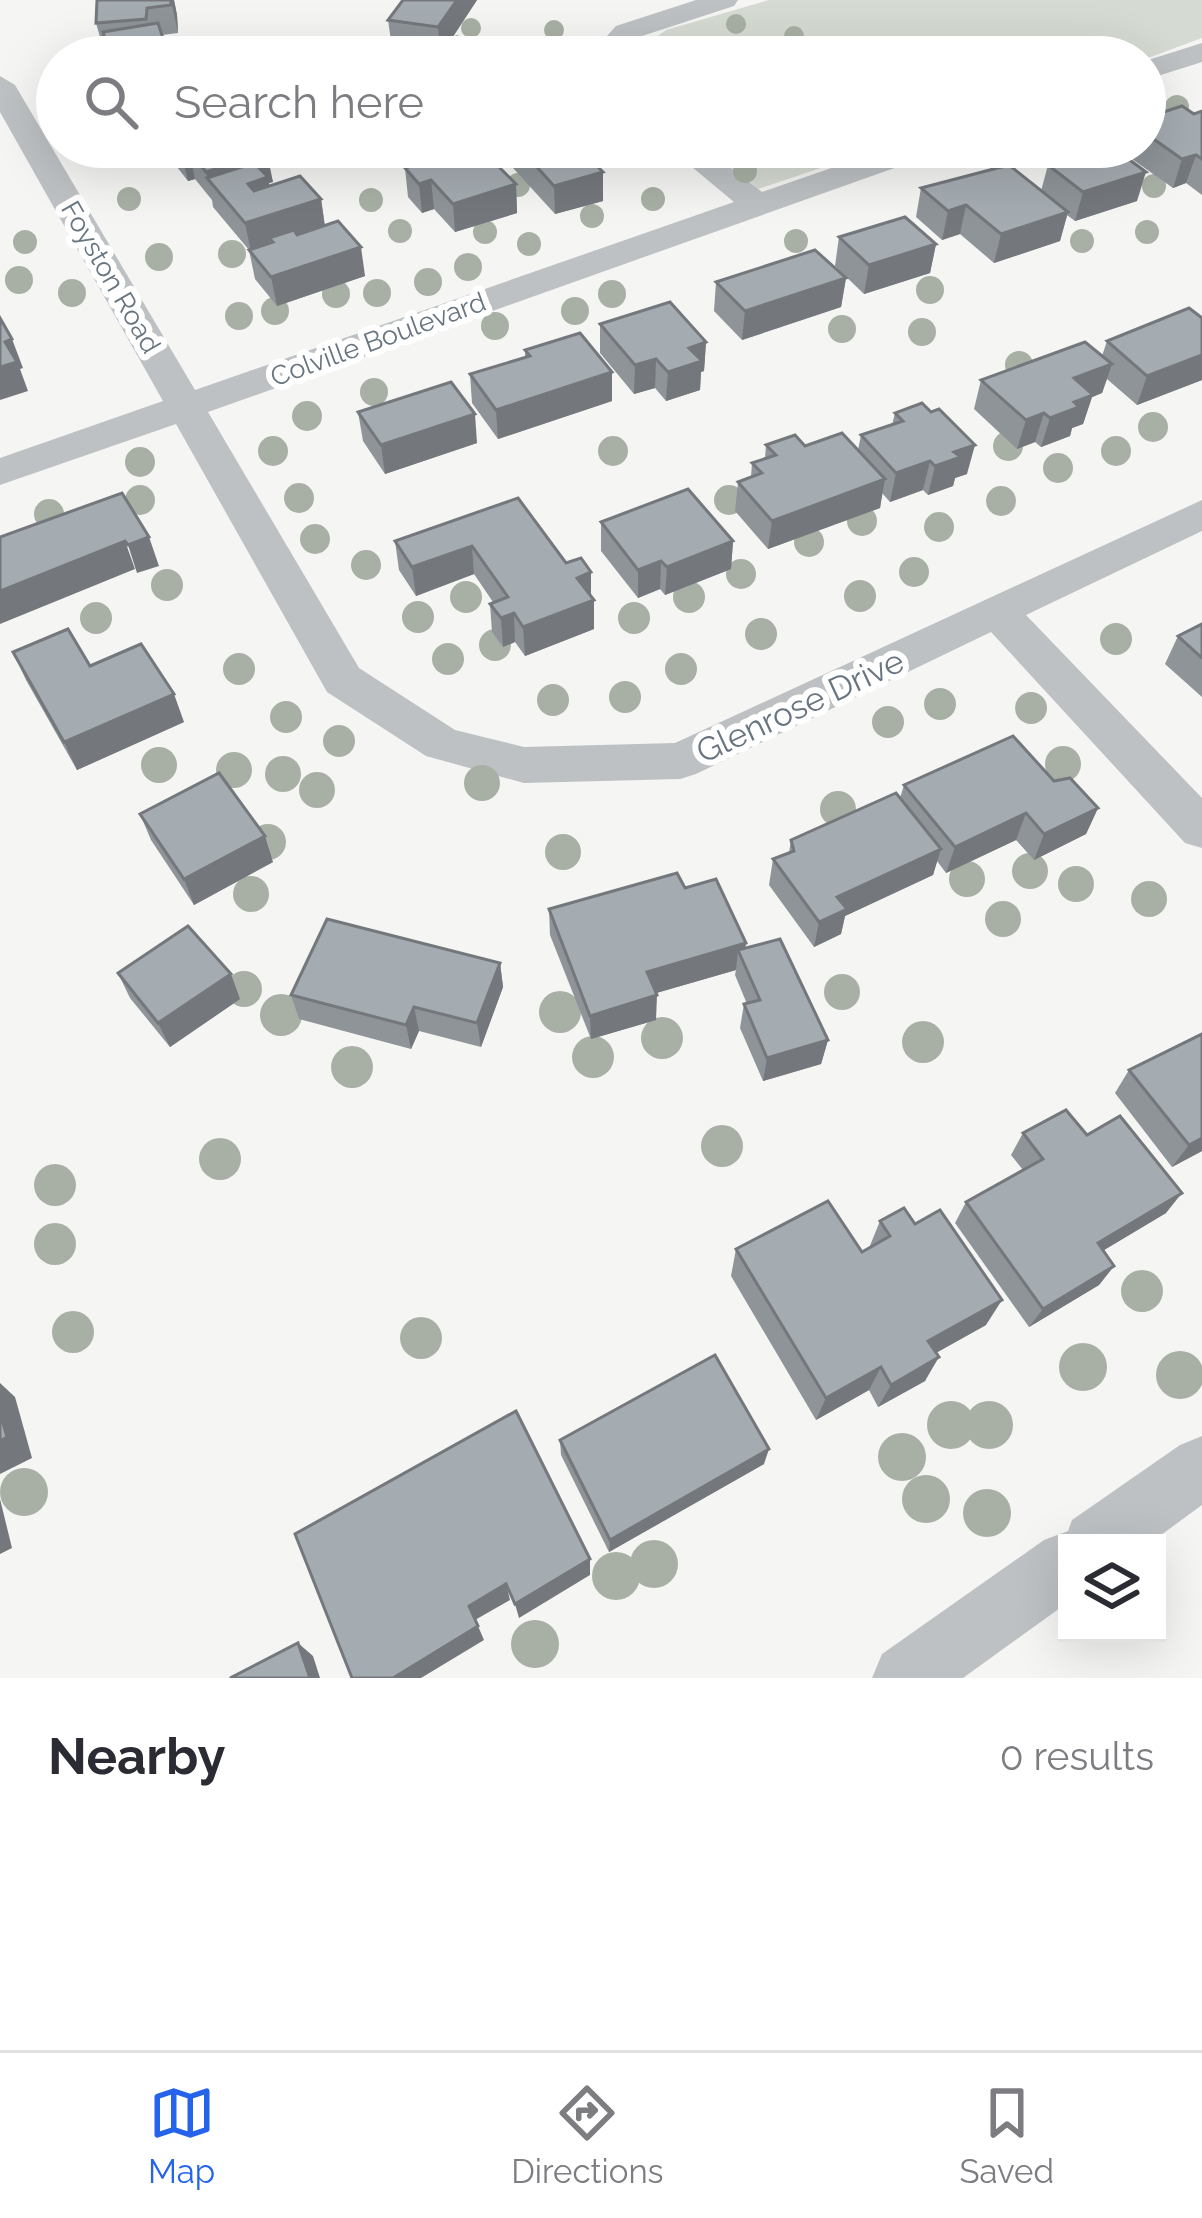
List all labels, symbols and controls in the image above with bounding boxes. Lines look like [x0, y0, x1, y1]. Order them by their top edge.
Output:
search box [36, 36, 1166, 168]
icon: search [78, 69, 144, 135]
text: Search here [174, 76, 424, 129]
street label: Foyston Road [55, 196, 167, 358]
street label: Colville Boulevard [266, 286, 490, 392]
street label: Glenrose Drive [690, 641, 910, 771]
map controls [1058, 1534, 1166, 1642]
button: layers [1058, 1534, 1166, 1642]
text: Nearby [48, 1726, 225, 1786]
text: 0 results [1000, 1733, 1154, 1779]
tab: Map [148, 2080, 215, 2191]
tab: Directions [511, 2080, 664, 2191]
tab: Saved [960, 2080, 1054, 2191]

